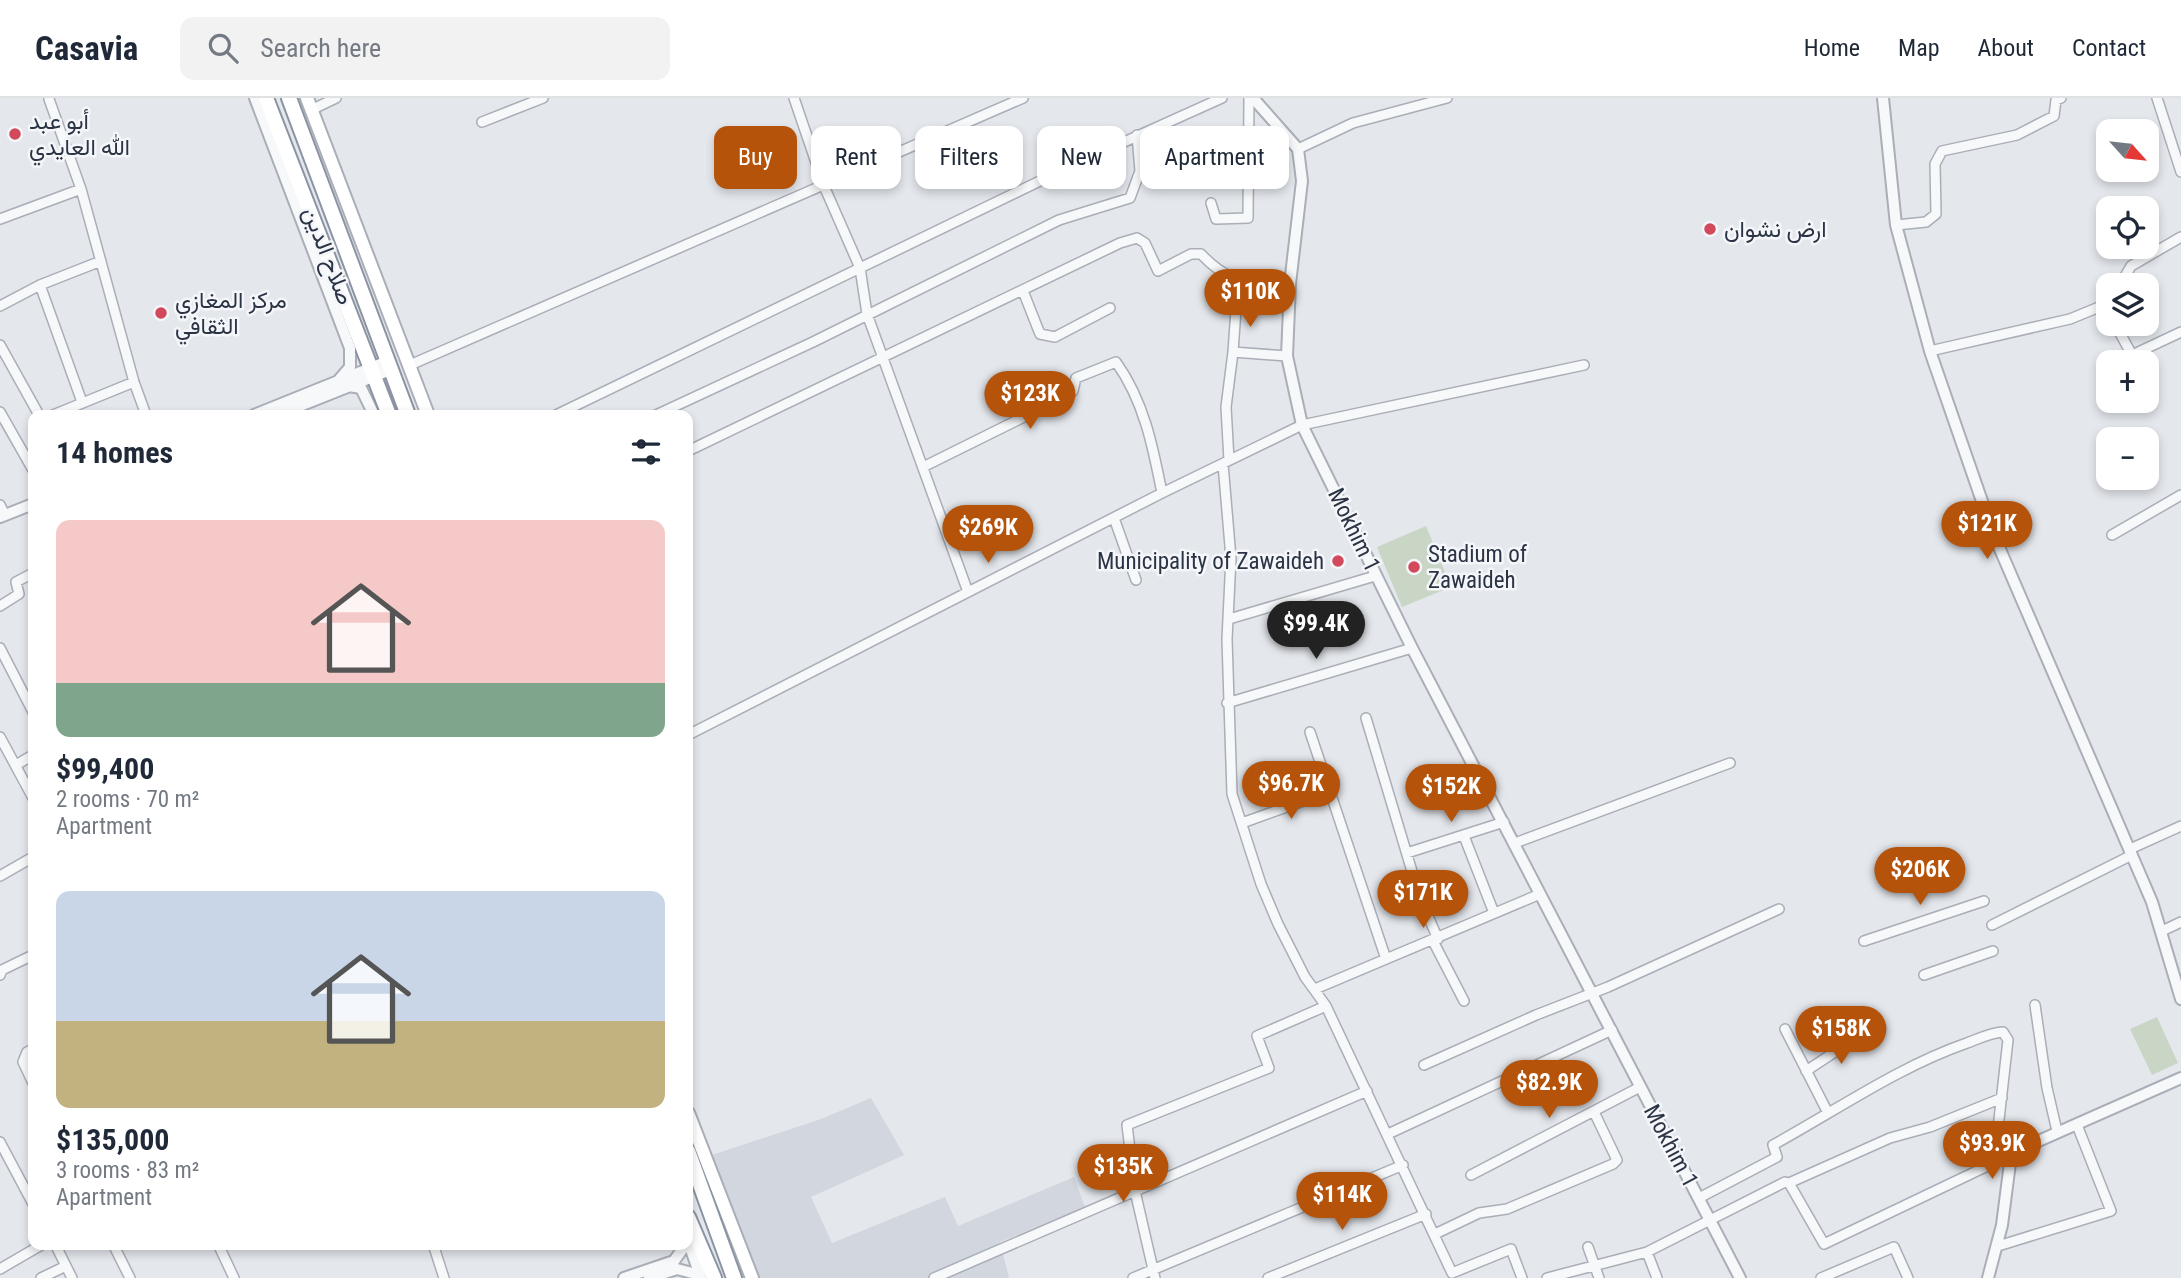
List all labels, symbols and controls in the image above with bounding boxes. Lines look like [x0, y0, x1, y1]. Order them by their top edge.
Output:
search box [180, 17, 670, 80]
text: Casavia [35, 29, 138, 68]
icon: search [204, 29, 242, 67]
text: Search here [260, 33, 381, 63]
text: Home [1804, 34, 1860, 62]
text: Map [1898, 34, 1940, 62]
text: About [1978, 34, 2034, 62]
text: Contact [2072, 34, 2146, 62]
place label: أبو عبد الله العايدي [29, 108, 130, 166]
north arrow [2096, 119, 2160, 182]
map controls [2096, 119, 2159, 490]
marker: أبو عبد الله العايدي [7, 126, 23, 142]
chip: Buy [714, 126, 797, 189]
chip: Rent [811, 126, 901, 189]
chip: Filters [915, 126, 1023, 189]
chip: New [1037, 126, 1126, 189]
chip: Apartment [1140, 126, 1289, 189]
button: locate [2096, 196, 2159, 259]
street label: صلاح الدين [295, 203, 359, 309]
place label: ارض نشوان [1724, 216, 1827, 244]
marker: ارض نشوان [1702, 221, 1718, 237]
pin: $110K [1201, 270, 1299, 329]
button: layers [2096, 273, 2159, 336]
text: $110K [1220, 278, 1280, 305]
place label: مركز المغازي الثقافي [175, 287, 287, 345]
marker: مركز المغازي الثقافي [153, 305, 169, 321]
button: + [2096, 350, 2159, 413]
pin: $123K [981, 372, 1079, 431]
text: $123K [1000, 380, 1060, 407]
button: − [2096, 427, 2159, 490]
icon: filters [627, 433, 665, 471]
text: 14 homes [56, 435, 173, 470]
street label: Mokhim 1 [1322, 484, 1386, 576]
pin: $121K [1938, 502, 2036, 561]
pin: $269K [939, 505, 1037, 565]
text: $121K [1957, 510, 2017, 537]
text: $269K [958, 514, 1018, 541]
place label: Stadium of Zawaideh [1428, 541, 1528, 594]
place label: Municipality of Zawaideh [1097, 548, 1324, 575]
marker: Municipality of Zawaideh [1330, 553, 1346, 569]
marker: Stadium of Zawaideh [1406, 559, 1422, 575]
icon: home [298, 565, 424, 691]
pin: $99.4K [1259, 602, 1373, 661]
text: $99.4K [1283, 610, 1349, 637]
text: $99,400 [56, 751, 154, 786]
pin: $96.7K [1234, 762, 1348, 821]
pin: $152K [1402, 764, 1500, 824]
text: $96.7K [1258, 770, 1324, 797]
text: $152K [1421, 773, 1481, 800]
text: 2 rooms · 70 m² [56, 786, 199, 813]
text: Apartment [56, 813, 152, 840]
pin: $206K [1871, 848, 1969, 907]
text: $206K [1890, 856, 1950, 883]
pin: $171K [1374, 870, 1472, 930]
text: $171K [1393, 879, 1453, 906]
icon: home [298, 936, 424, 1062]
pin: $158K [1792, 1006, 1890, 1066]
text: $158K [1811, 1015, 1871, 1042]
pin: $82.9K [1492, 1060, 1606, 1120]
text: $82.9K [1516, 1069, 1582, 1096]
street label: Mokhim 1 [1638, 1100, 1704, 1192]
text: $135,000 [56, 1122, 169, 1157]
pin: $93.9K [1935, 1122, 2049, 1181]
text: $93.9K [1959, 1130, 2025, 1157]
pin: $135K [1074, 1144, 1172, 1204]
text: $135K [1093, 1153, 1153, 1180]
text: 3 rooms · 83 m² [56, 1157, 199, 1184]
pin: $114K [1293, 1172, 1391, 1232]
text: $114K [1312, 1181, 1372, 1208]
text: Apartment [56, 1184, 152, 1211]

